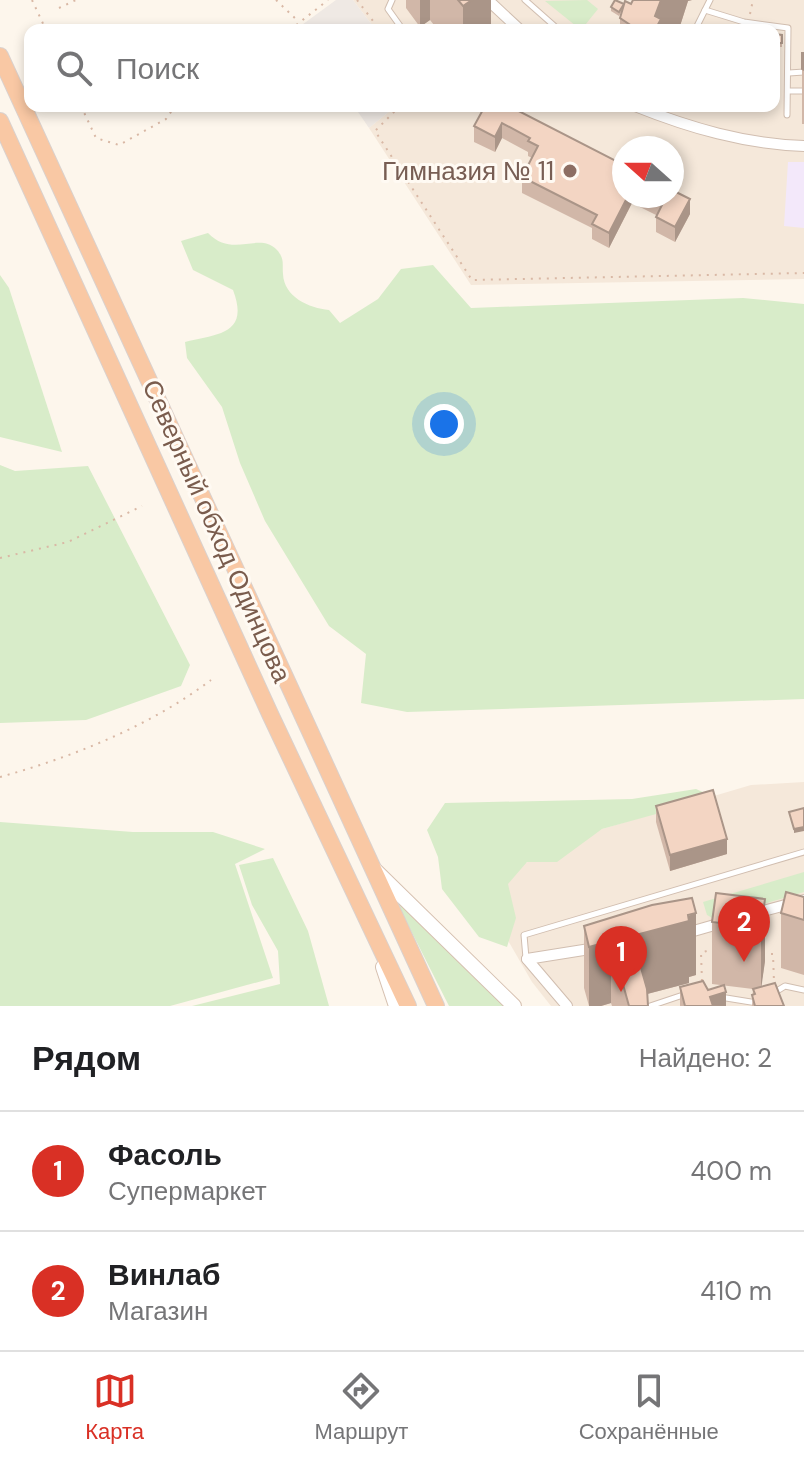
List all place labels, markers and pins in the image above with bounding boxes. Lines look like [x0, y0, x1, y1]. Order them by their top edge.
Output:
place label: Гимназия № 11 [382, 154, 554, 188]
marker: Гимназия № 11 [561, 162, 579, 180]
pin: 2 [718, 896, 770, 962]
pin: 1 [595, 926, 647, 992]

